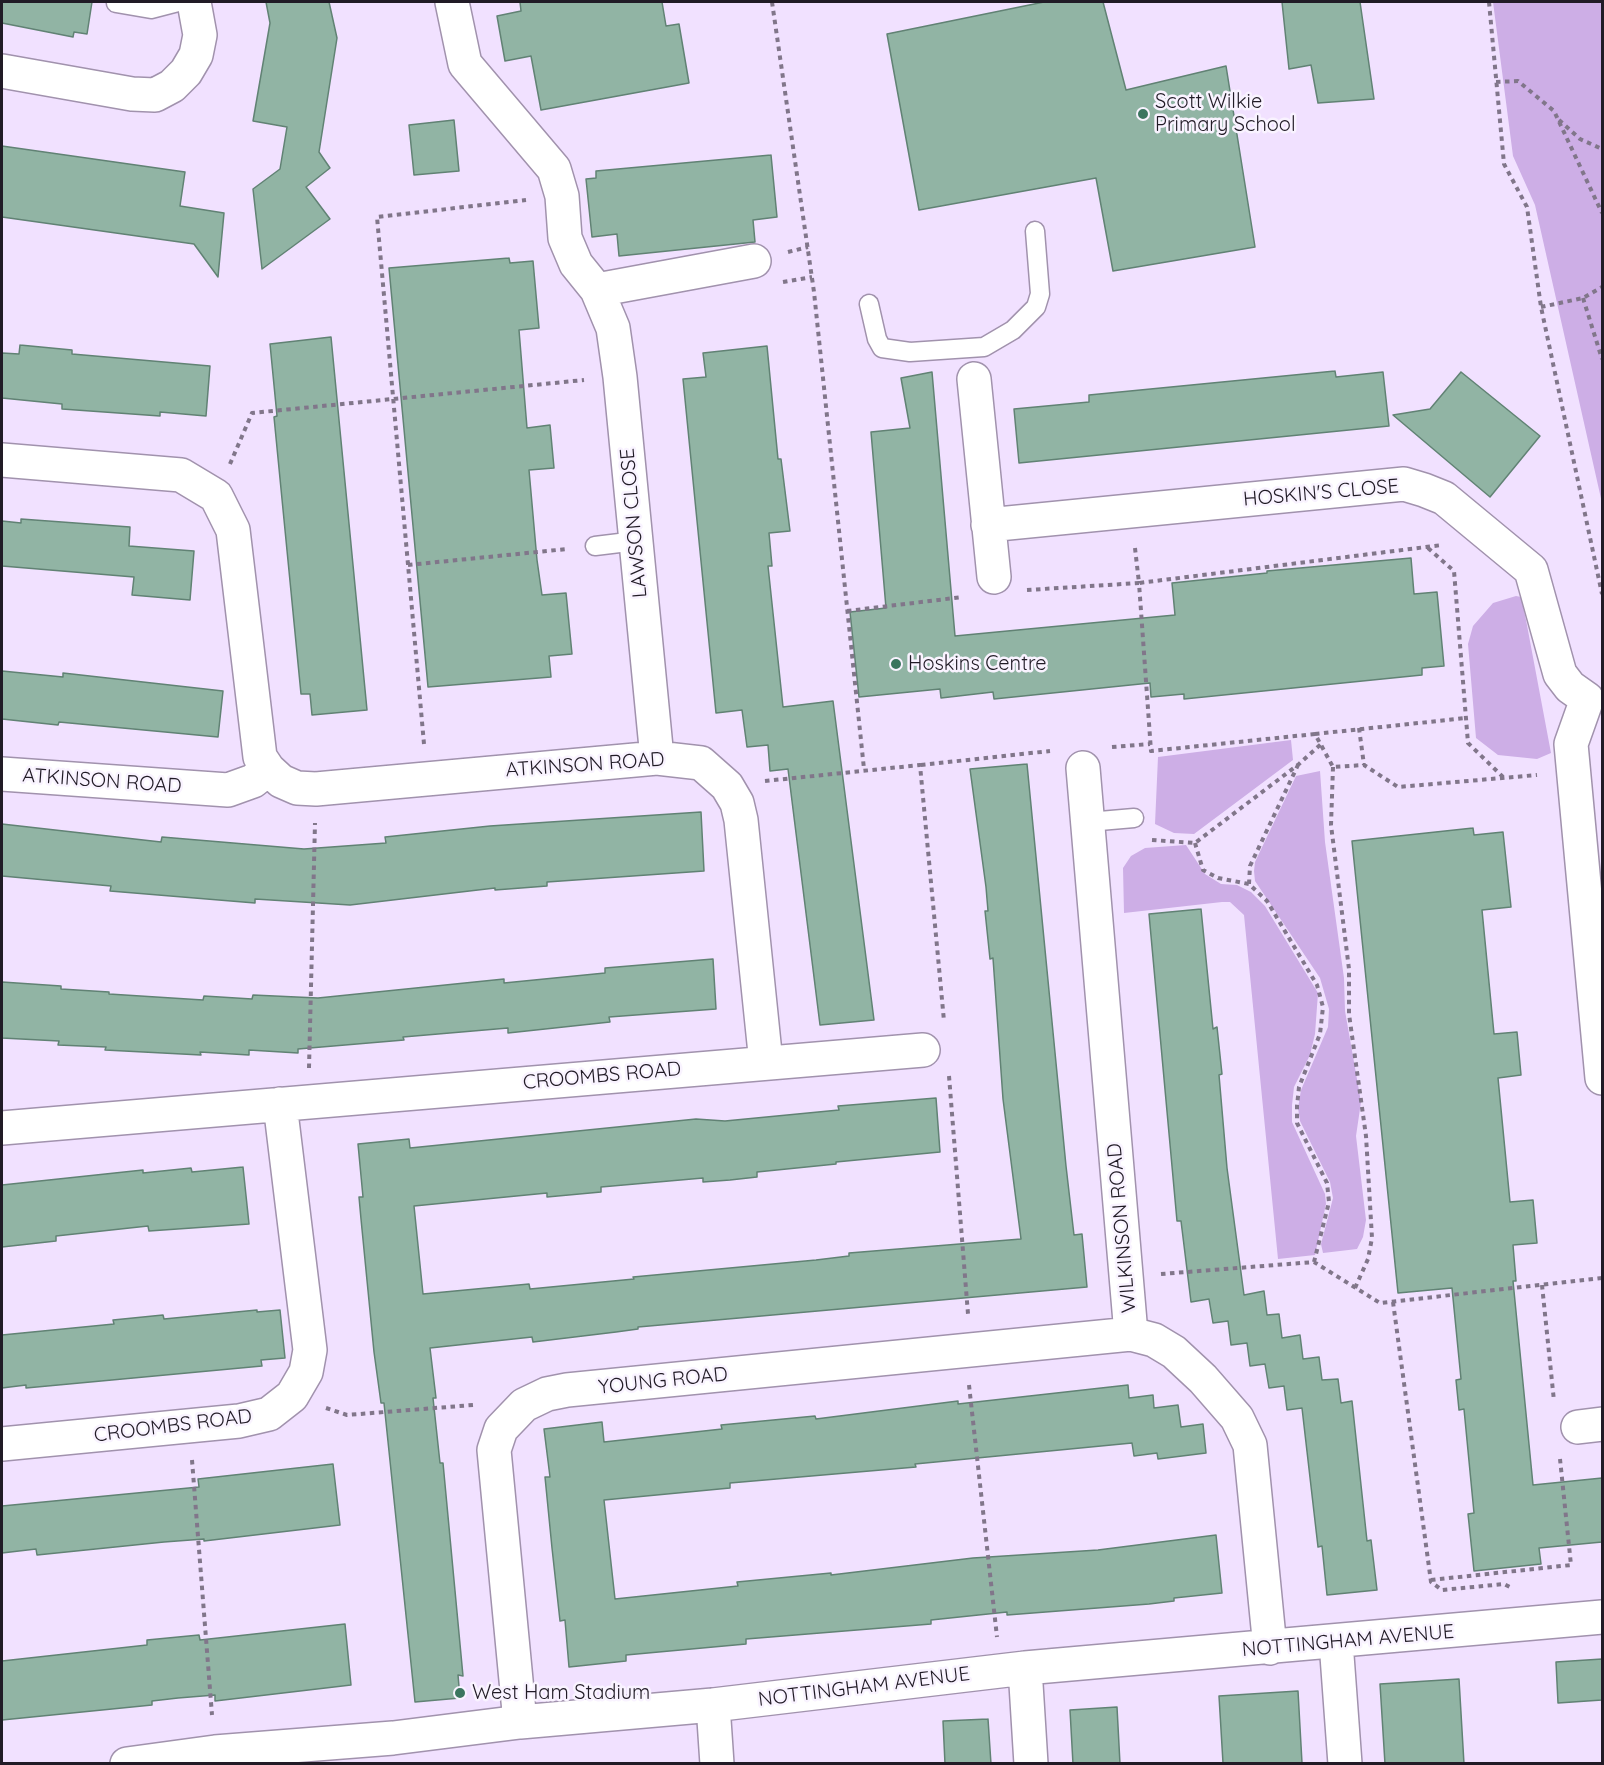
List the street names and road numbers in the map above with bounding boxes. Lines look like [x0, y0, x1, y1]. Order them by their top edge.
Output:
street label: LAWSON CLOSE [615, 447, 653, 599]
street label: HOSKIN'S CLOSE [1242, 474, 1400, 512]
street label: ATKINSON ROAD [505, 747, 665, 783]
street label: ATKINSON ROAD [22, 763, 182, 799]
street label: CROOMBS ROAD [522, 1057, 682, 1095]
street label: WILKINSON ROAD [1103, 1142, 1141, 1314]
street label: YOUNG ROAD [597, 1362, 729, 1400]
street label: CROOMBS ROAD [93, 1404, 253, 1448]
street label: NOTTINGHAM AVENUE [1241, 1620, 1455, 1662]
street label: NOTTINGHAM AVENUE [757, 1662, 971, 1712]

